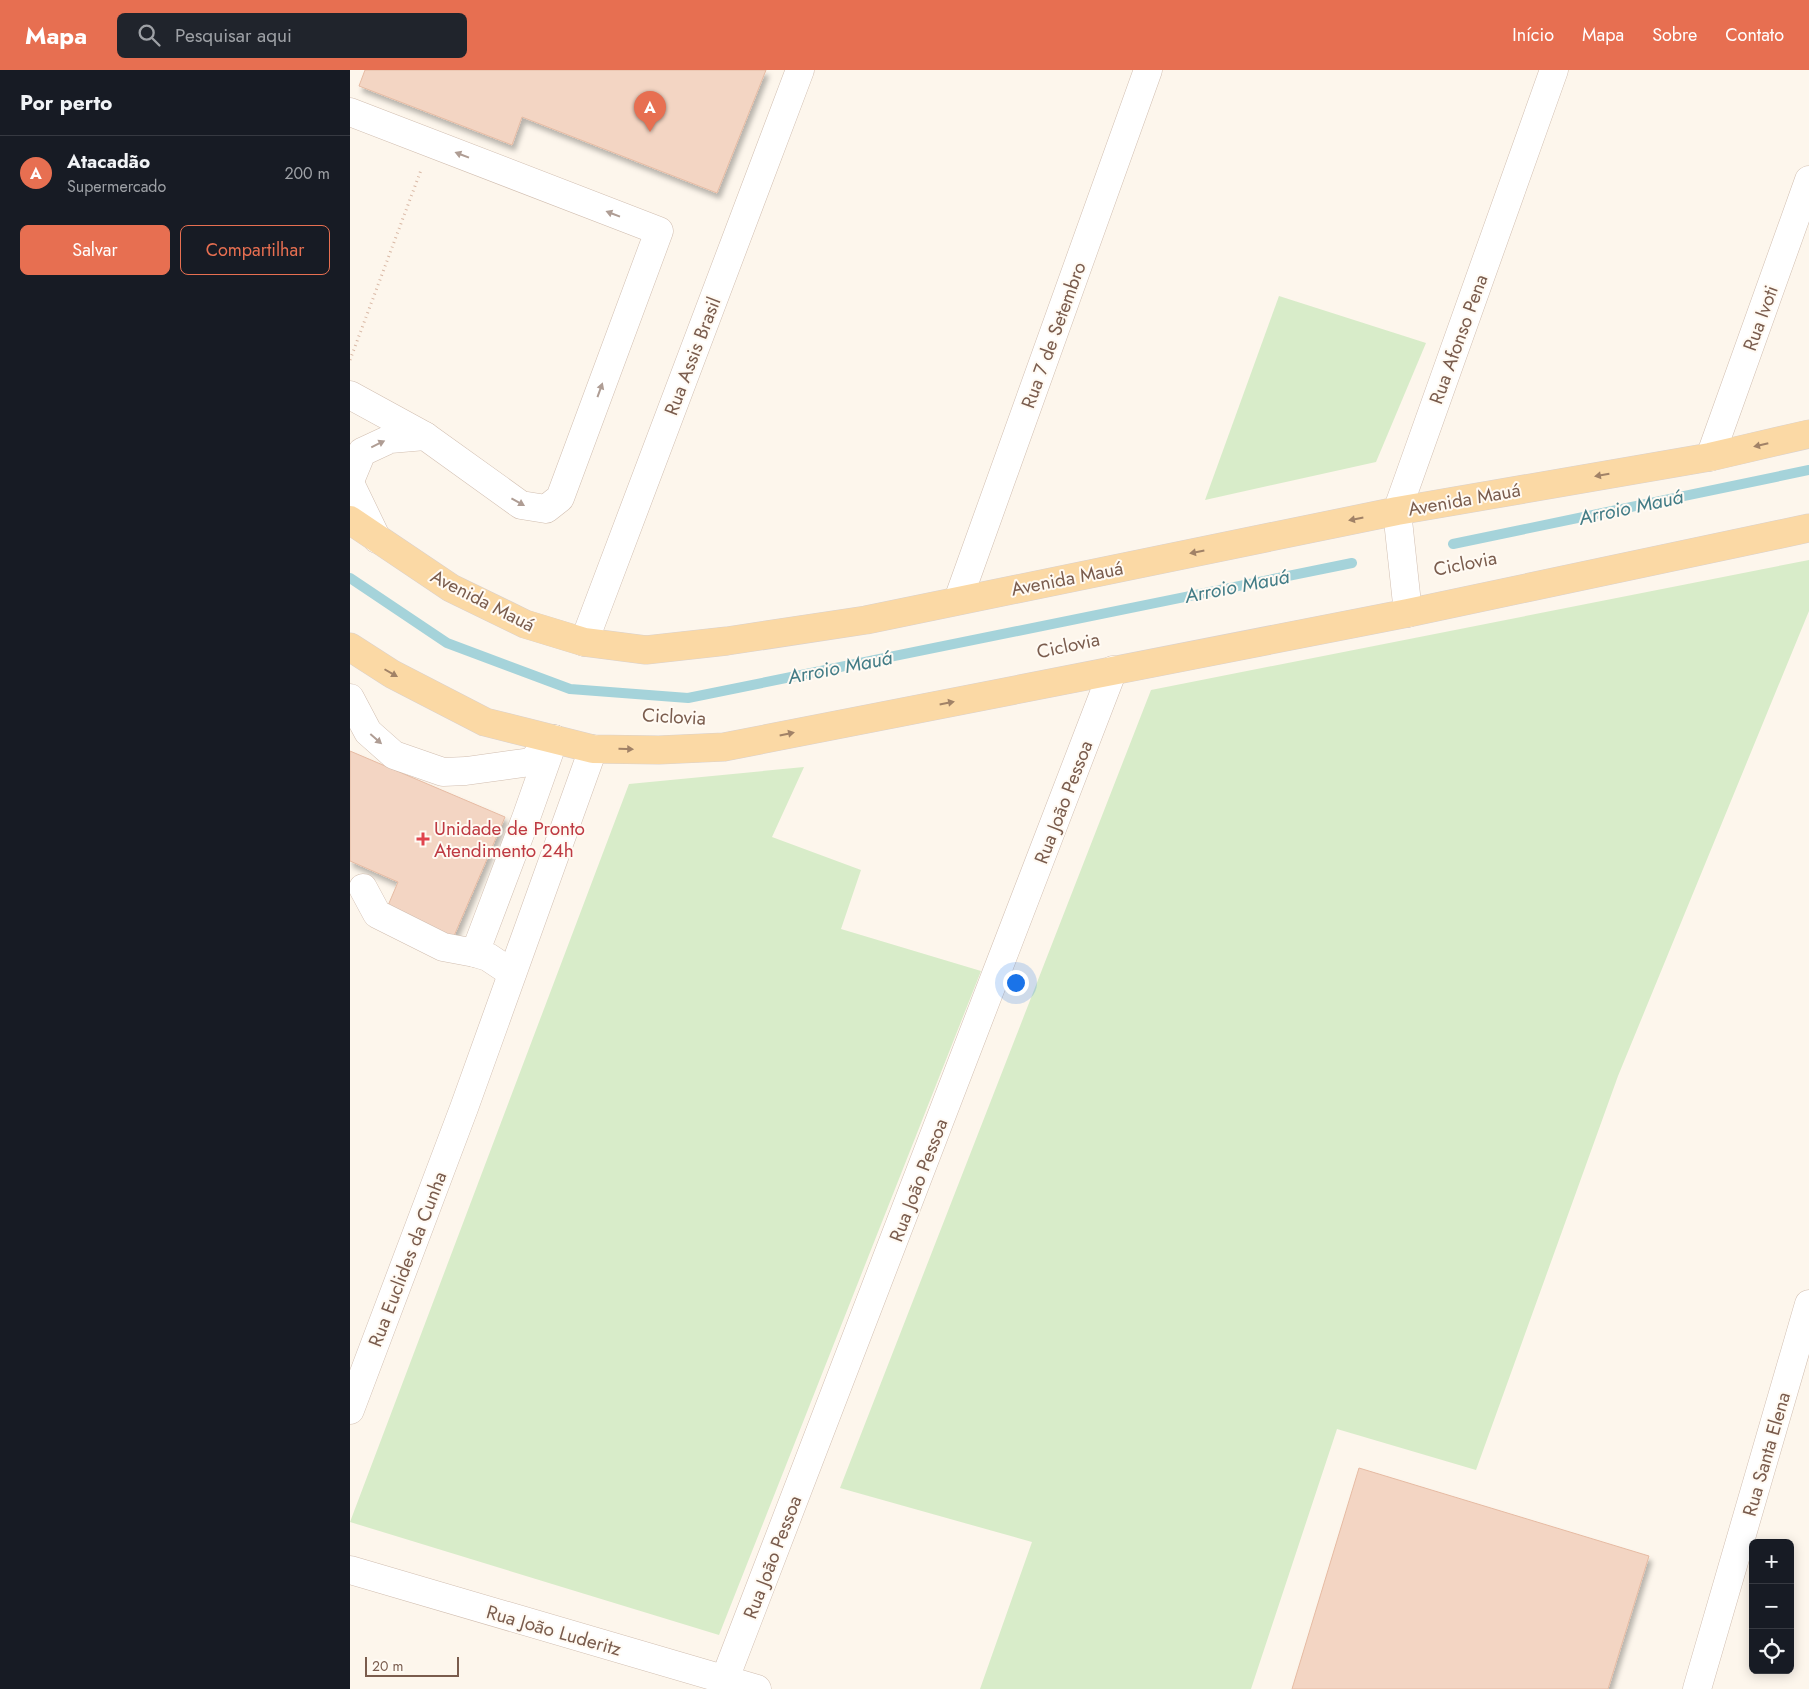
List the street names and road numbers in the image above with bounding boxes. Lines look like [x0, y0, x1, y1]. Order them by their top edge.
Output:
street label: Rua 7 de Setembro [1014, 258, 1093, 412]
street label: Rua Afonso Pena [1422, 271, 1494, 408]
street label: Rua Ivoti [1736, 282, 1785, 355]
street label: Rua Assis Brasil [657, 293, 727, 419]
street label: Avenida Mauá [1406, 476, 1522, 523]
street label: Ciclovia [1431, 544, 1499, 583]
street label: Avenida Mauá [1009, 554, 1126, 603]
street label: Avenida Mauá [426, 563, 540, 638]
street label: Ciclovia [1034, 626, 1102, 665]
street label: Ciclovia [641, 701, 707, 732]
street label: Rua João Pessoa [1028, 737, 1099, 868]
street label: Rua João Pessoa [883, 1115, 954, 1246]
street label: Rua Euclides da Cunha [362, 1168, 453, 1351]
street label: Rua Santa Elena [1736, 1389, 1797, 1519]
street label: Rua João Pessoa [737, 1492, 808, 1623]
street label: Rua João Luderitz [483, 1598, 625, 1663]

